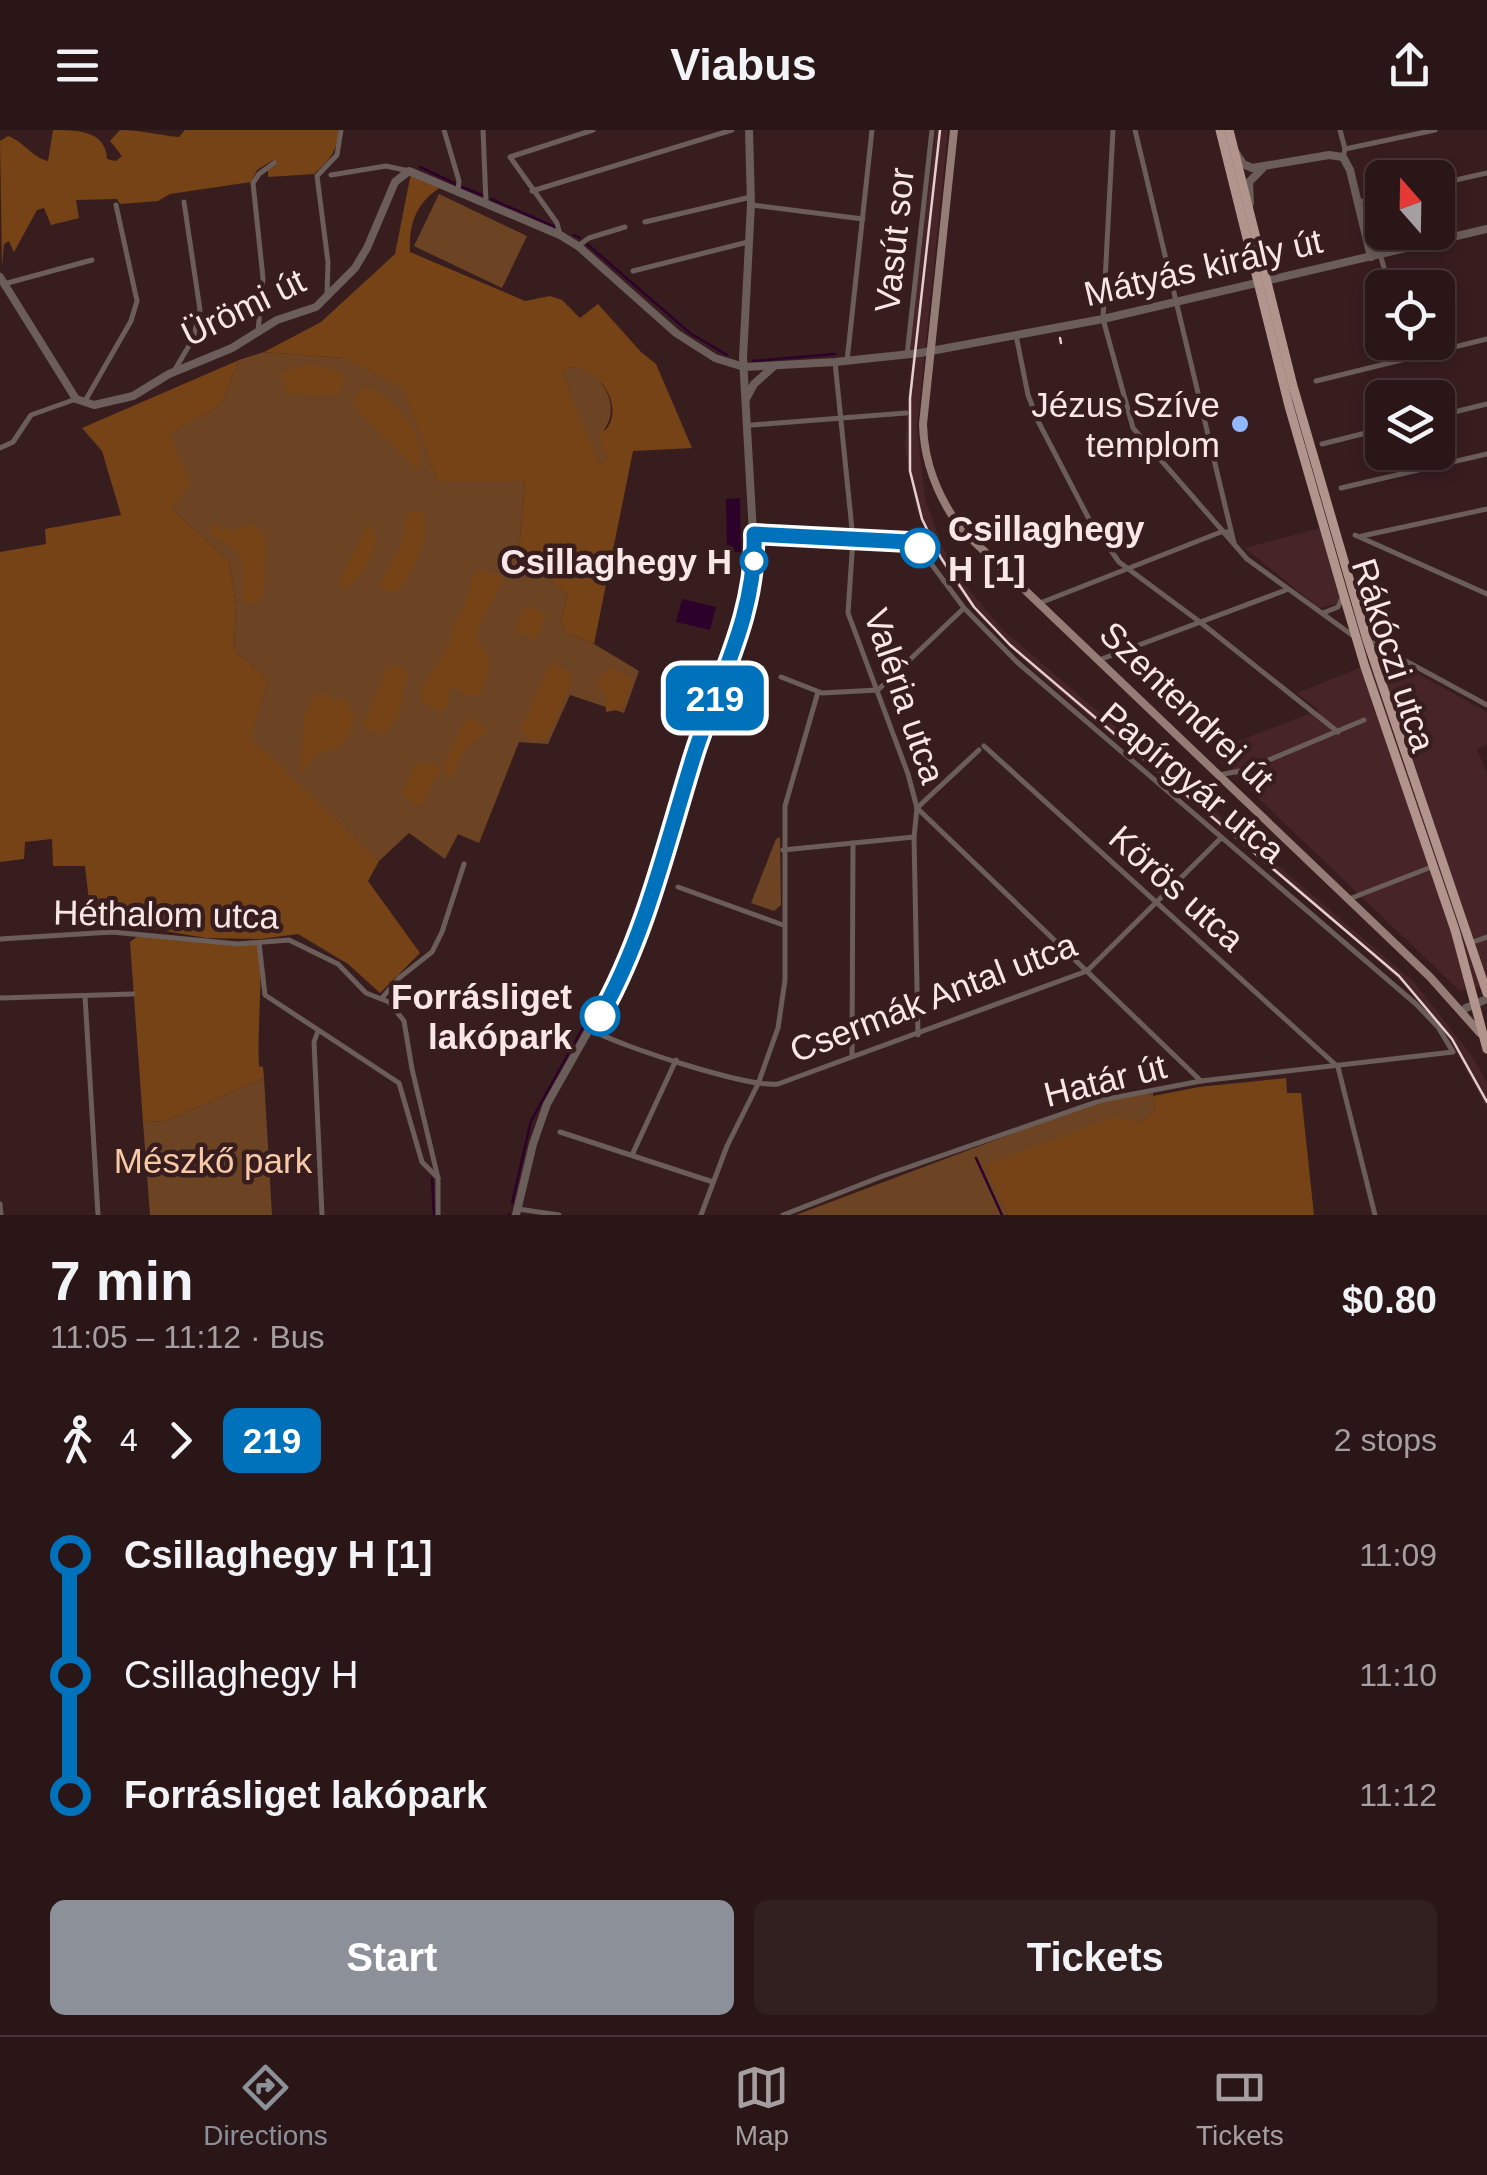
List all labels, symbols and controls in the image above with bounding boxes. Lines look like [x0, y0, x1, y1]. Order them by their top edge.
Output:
icon: menu [50, 38, 105, 93]
icon: share [1382, 38, 1437, 93]
text: Viabus [670, 39, 817, 90]
north arrow [1365, 160, 1455, 250]
map controls [1365, 160, 1455, 470]
street label: Vasút sor [867, 165, 921, 314]
street label: Mátyás király út [1080, 221, 1326, 313]
street label: Ürömi út [175, 260, 311, 354]
button: locate [1365, 270, 1455, 360]
button: layers [1365, 380, 1455, 470]
place label: Jézus Szíve templom [1031, 385, 1220, 464]
marker: Jézus Szíve templom [1229, 413, 1251, 435]
place label: Csillaghegy H [1] [948, 509, 1145, 588]
marker: Csillaghegy H [1] [901, 529, 939, 567]
place label: Csillaghegy H [501, 542, 732, 581]
marker: Csillaghegy H [741, 548, 767, 574]
street label: Rákóczi utca [1344, 554, 1444, 757]
street label: Valéria utca [857, 603, 953, 789]
street label: Szentendrei út [1092, 614, 1282, 799]
line badge: 219 [658, 666, 772, 730]
text: 219 [686, 679, 744, 718]
street label: Papírgyár utca [1093, 694, 1293, 870]
street label: Körös utca [1102, 818, 1253, 959]
street label: Héthalom utca [53, 893, 280, 935]
street label: Csermák Antal utca [784, 924, 1082, 1070]
place label: Forrásliget lakópark [391, 977, 573, 1056]
marker: Forrásliget lakópark [581, 997, 619, 1035]
street label: Határ út [1040, 1046, 1170, 1114]
park label: Mészkő park [114, 1141, 313, 1180]
text: 7 min [50, 1250, 194, 1312]
text: $0.80 [1342, 1279, 1437, 1321]
text: 11:05 – 11:12 · Bus [50, 1319, 325, 1355]
icon: walk [50, 1413, 105, 1468]
icon: forward [153, 1413, 208, 1468]
text: 219 [243, 1421, 301, 1460]
text: 4 [120, 1422, 138, 1458]
text: 2 stops [1334, 1422, 1437, 1458]
text: Csillaghegy H [1] [124, 1534, 432, 1576]
text: 11:09 [1359, 1537, 1437, 1573]
text: Csillaghegy H [124, 1654, 358, 1696]
text: 11:10 [1359, 1657, 1437, 1693]
text: Forrásliget lakópark [124, 1774, 487, 1816]
text: 11:12 [1359, 1777, 1437, 1813]
button: Start [50, 1900, 734, 2015]
button: Tickets [754, 1900, 1437, 2015]
tab: Directions [203, 2060, 328, 2152]
tab: Map [734, 2060, 789, 2152]
tab: Tickets [1196, 2060, 1284, 2152]

